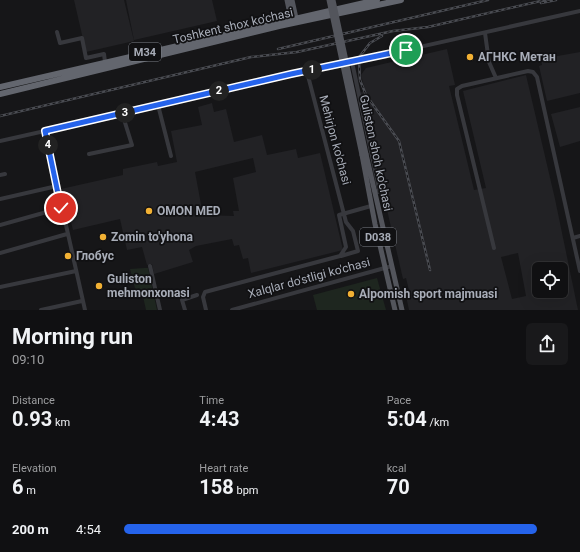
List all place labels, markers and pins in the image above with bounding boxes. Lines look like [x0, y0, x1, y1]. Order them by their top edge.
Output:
pin [389, 33, 423, 67]
place label: АГНКС Метан [478, 50, 556, 64]
marker: АГНКС Метан [465, 52, 475, 62]
pin: 1 [302, 60, 322, 80]
pin: 2 [209, 81, 229, 101]
pin: 3 [115, 103, 135, 123]
pin: 4 [38, 135, 58, 155]
pin [44, 191, 78, 225]
place label: OMON MED [157, 204, 221, 218]
marker: OMON MED [144, 206, 154, 216]
place label: Zomin to'yhona [111, 230, 193, 244]
marker: Zomin to'yhona [98, 232, 108, 242]
place label: Глобус [76, 249, 114, 263]
marker: Глобус [63, 251, 73, 261]
place label: Guliston mehmonxonasi [107, 272, 190, 300]
marker: Guliston mehmonxonasi [94, 281, 104, 291]
place label: Alpomish sport majmuasi [359, 287, 497, 301]
marker: Alpomish sport majmuasi [346, 289, 356, 299]

